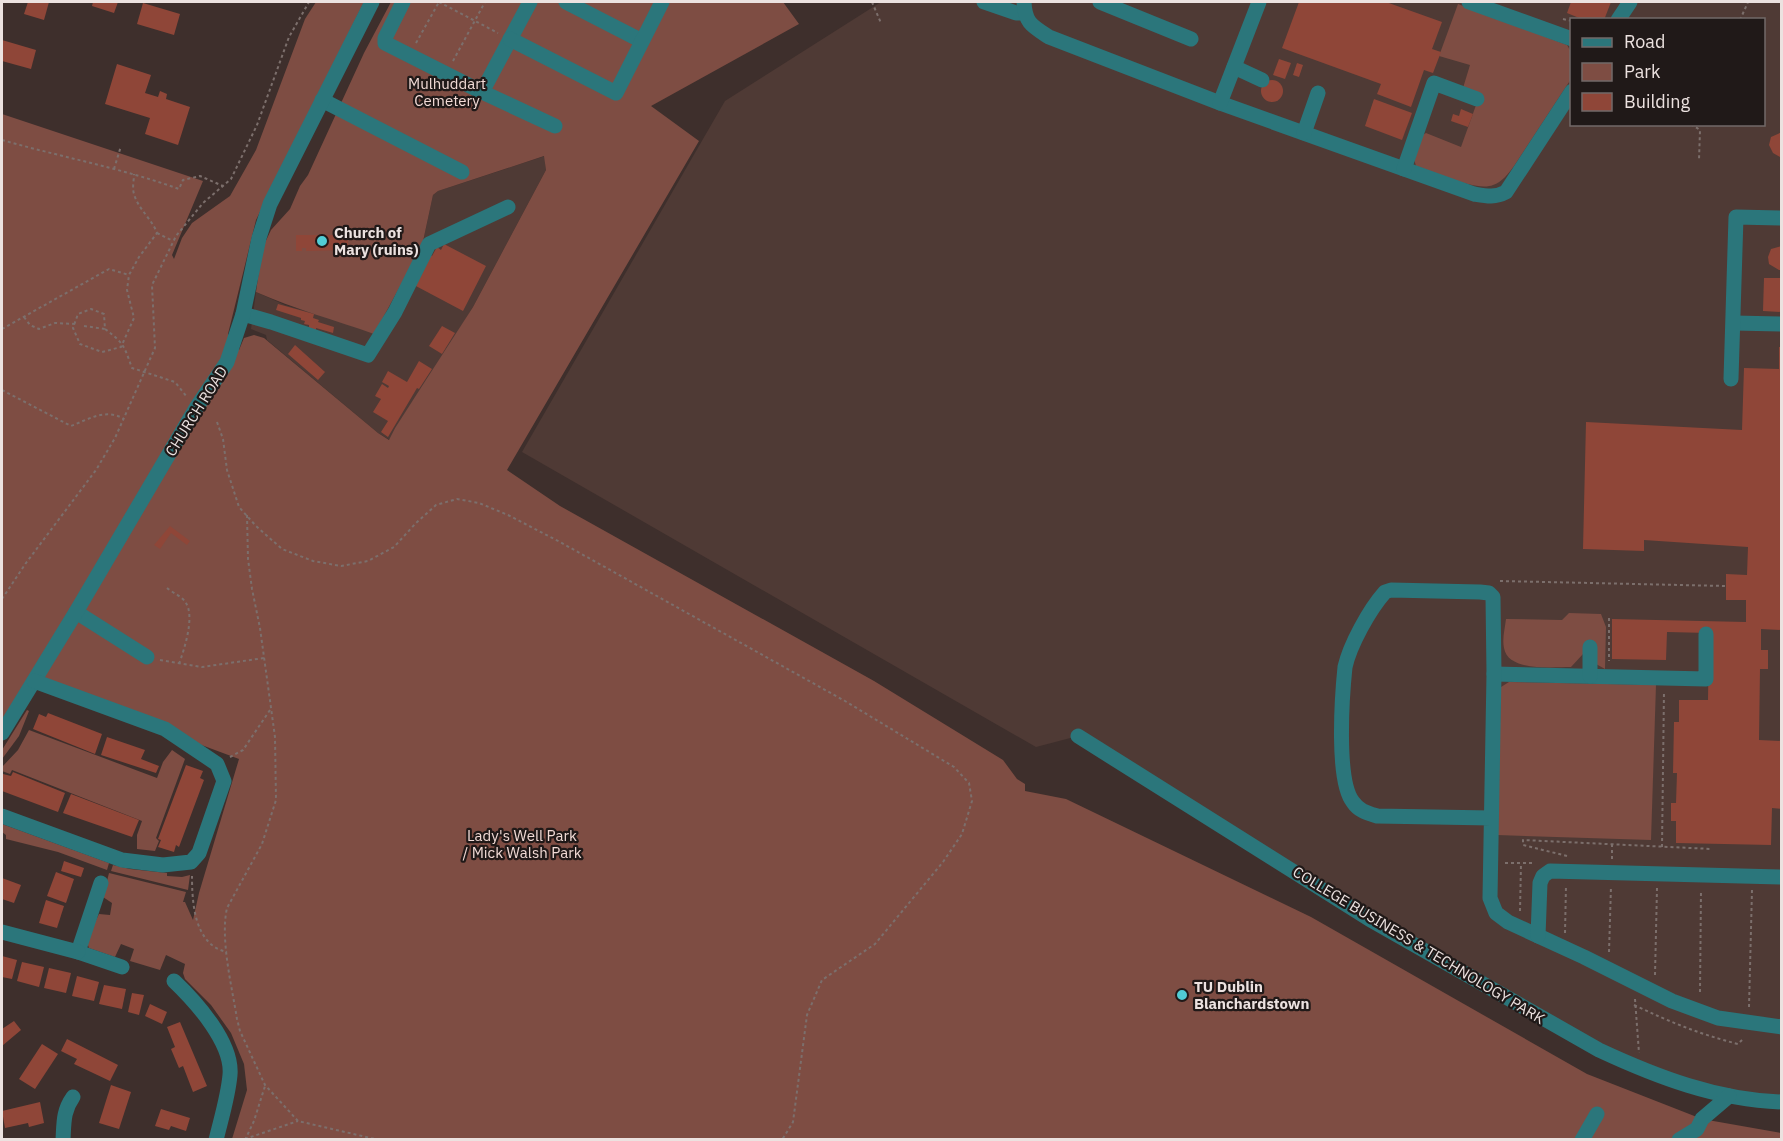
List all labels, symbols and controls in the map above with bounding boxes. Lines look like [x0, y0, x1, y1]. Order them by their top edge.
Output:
legend [1570, 18, 1765, 126]
text: Road [1624, 30, 1665, 53]
text: Park [1624, 60, 1661, 83]
park label: Mulhuddart Cemetery [408, 74, 486, 110]
text: Building [1624, 90, 1691, 113]
place label: Church of Mary (ruins) [334, 223, 418, 259]
marker: Church of Mary (ruins) [315, 234, 329, 248]
street label: CHURCH ROAD [161, 362, 231, 460]
park label: Lady's Well Park / Mick Walsh Park [462, 826, 582, 862]
street label: COLLEGE BUSINESS & TECHNOLOGY PARK [1290, 862, 1549, 1028]
place label: TU Dublin Blanchardstown [1194, 977, 1309, 1013]
marker: TU Dublin Blanchardstown [1175, 988, 1189, 1002]

